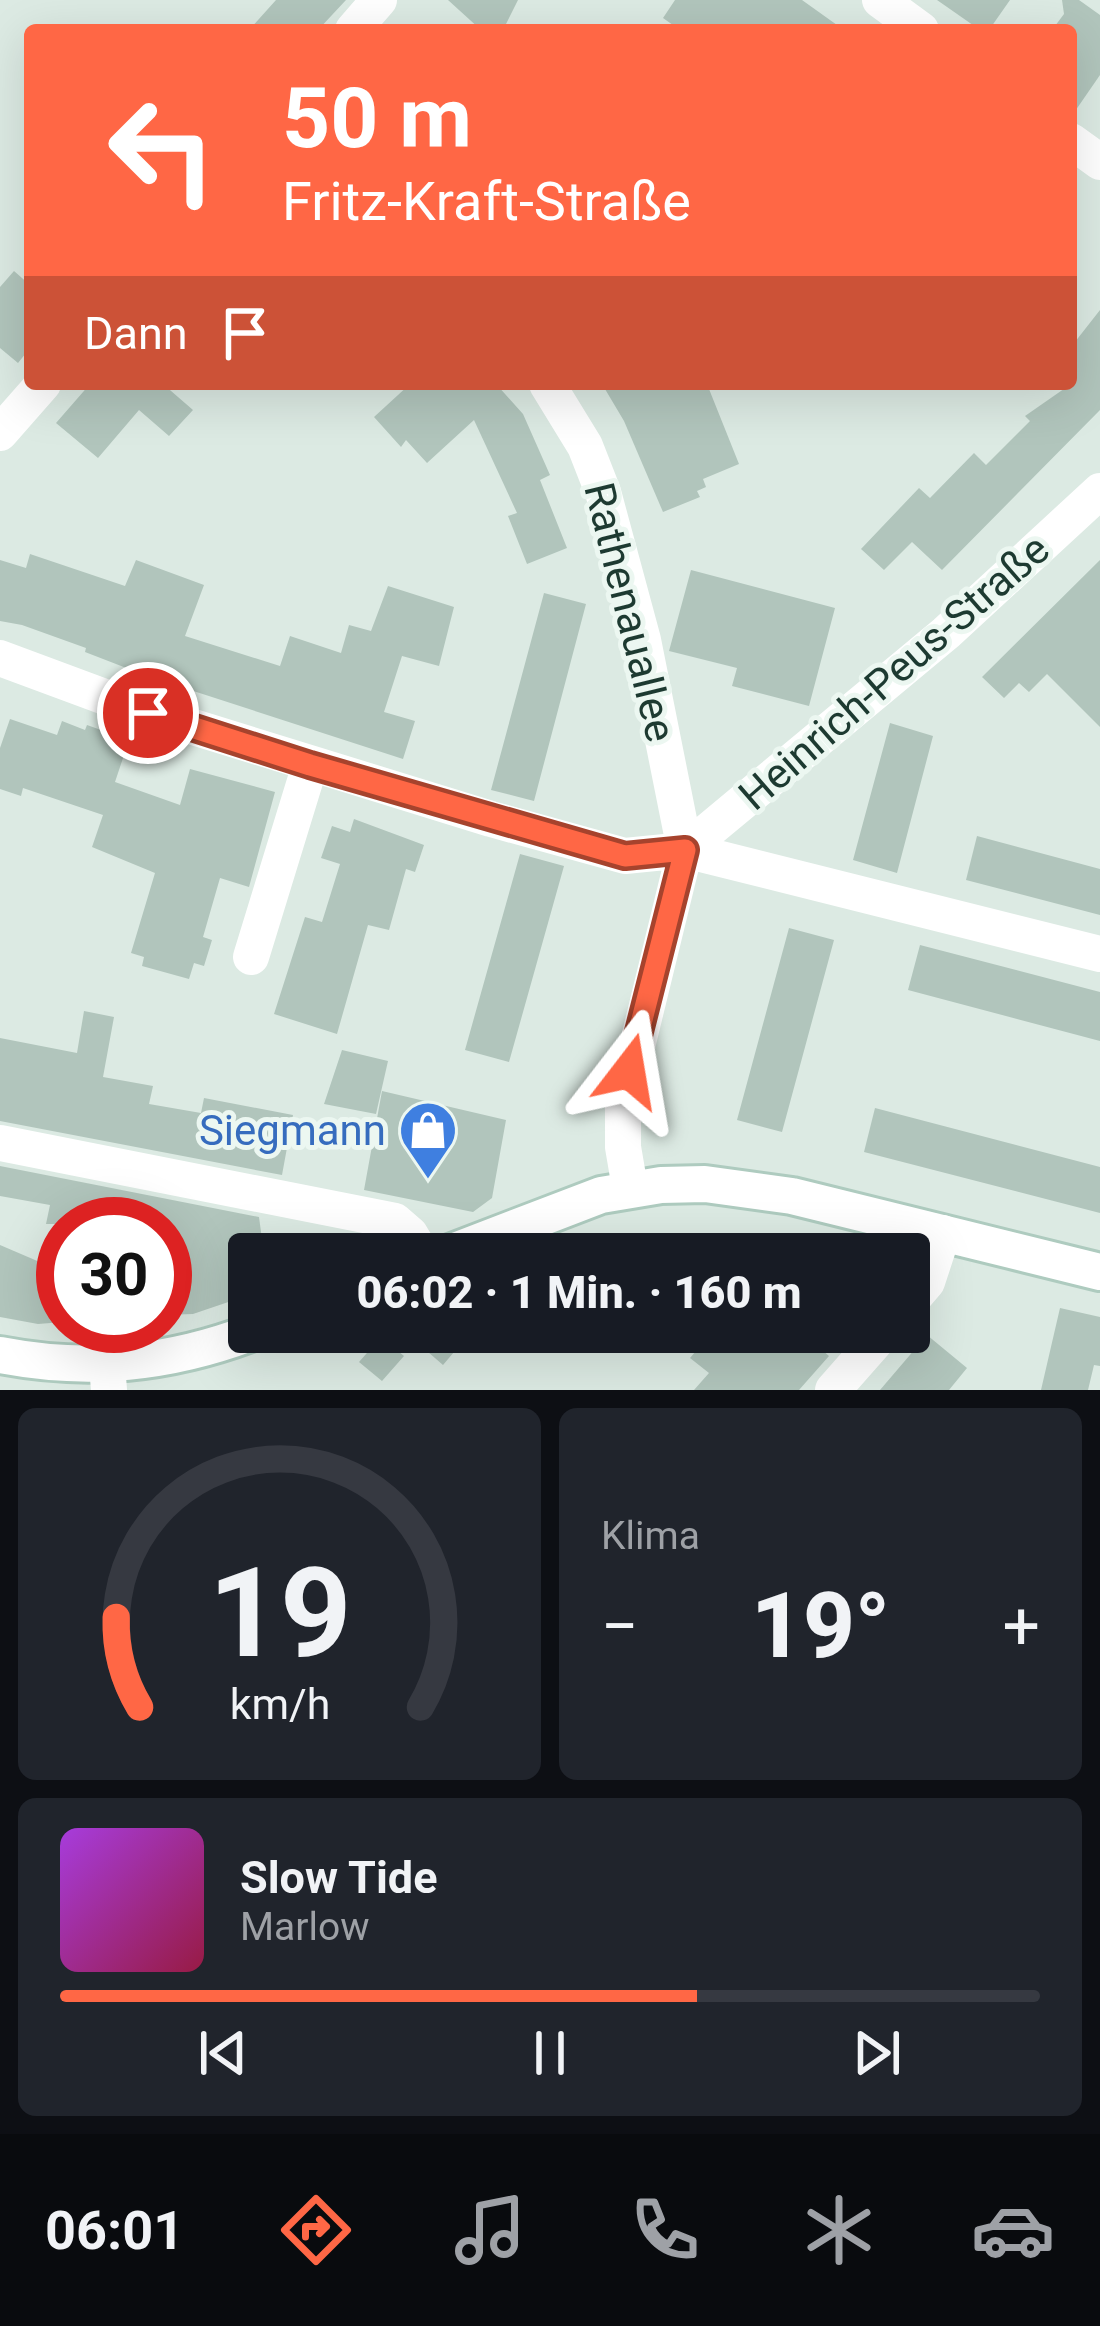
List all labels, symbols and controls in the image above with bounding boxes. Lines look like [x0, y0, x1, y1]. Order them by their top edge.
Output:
text: 50 m [282, 69, 472, 168]
icon: left [84, 72, 240, 228]
text: Fritz-Kraft-Straße [282, 170, 691, 233]
icon: arrive [212, 300, 278, 366]
text: Dann [84, 307, 188, 360]
street label: Rathenauallee [574, 478, 686, 746]
street label: Heinrich-Peus-Straße [729, 524, 1059, 820]
pin [97, 662, 199, 764]
icon: arrive [115, 680, 181, 746]
position arrow [566, 1008, 692, 1134]
shop icon: Siegmann [397, 1099, 459, 1181]
place label: Siegmann [199, 1106, 386, 1155]
speed limit sign: 30 [36, 1197, 192, 1353]
text: 06:02 · 1 Min. · 160 m [356, 1266, 802, 1319]
text: Klima [601, 1513, 700, 1559]
text: 19 [208, 1540, 351, 1686]
text: 19° [751, 1574, 890, 1679]
text: − [601, 1588, 639, 1665]
text: + [1003, 1588, 1040, 1665]
text: km/h [229, 1679, 330, 1729]
text: Slow Tide [240, 1851, 438, 1904]
text: Marlow [240, 1904, 370, 1950]
icon: previous [190, 2020, 256, 2086]
icon: pause [517, 2020, 583, 2086]
icon: next [844, 2020, 910, 2086]
icon: directions [274, 2188, 358, 2272]
icon: music [448, 2188, 532, 2272]
icon: phone [623, 2188, 707, 2272]
icon: climate [797, 2188, 881, 2272]
icon: car [971, 2188, 1055, 2272]
text: 06:01 [45, 2199, 184, 2262]

